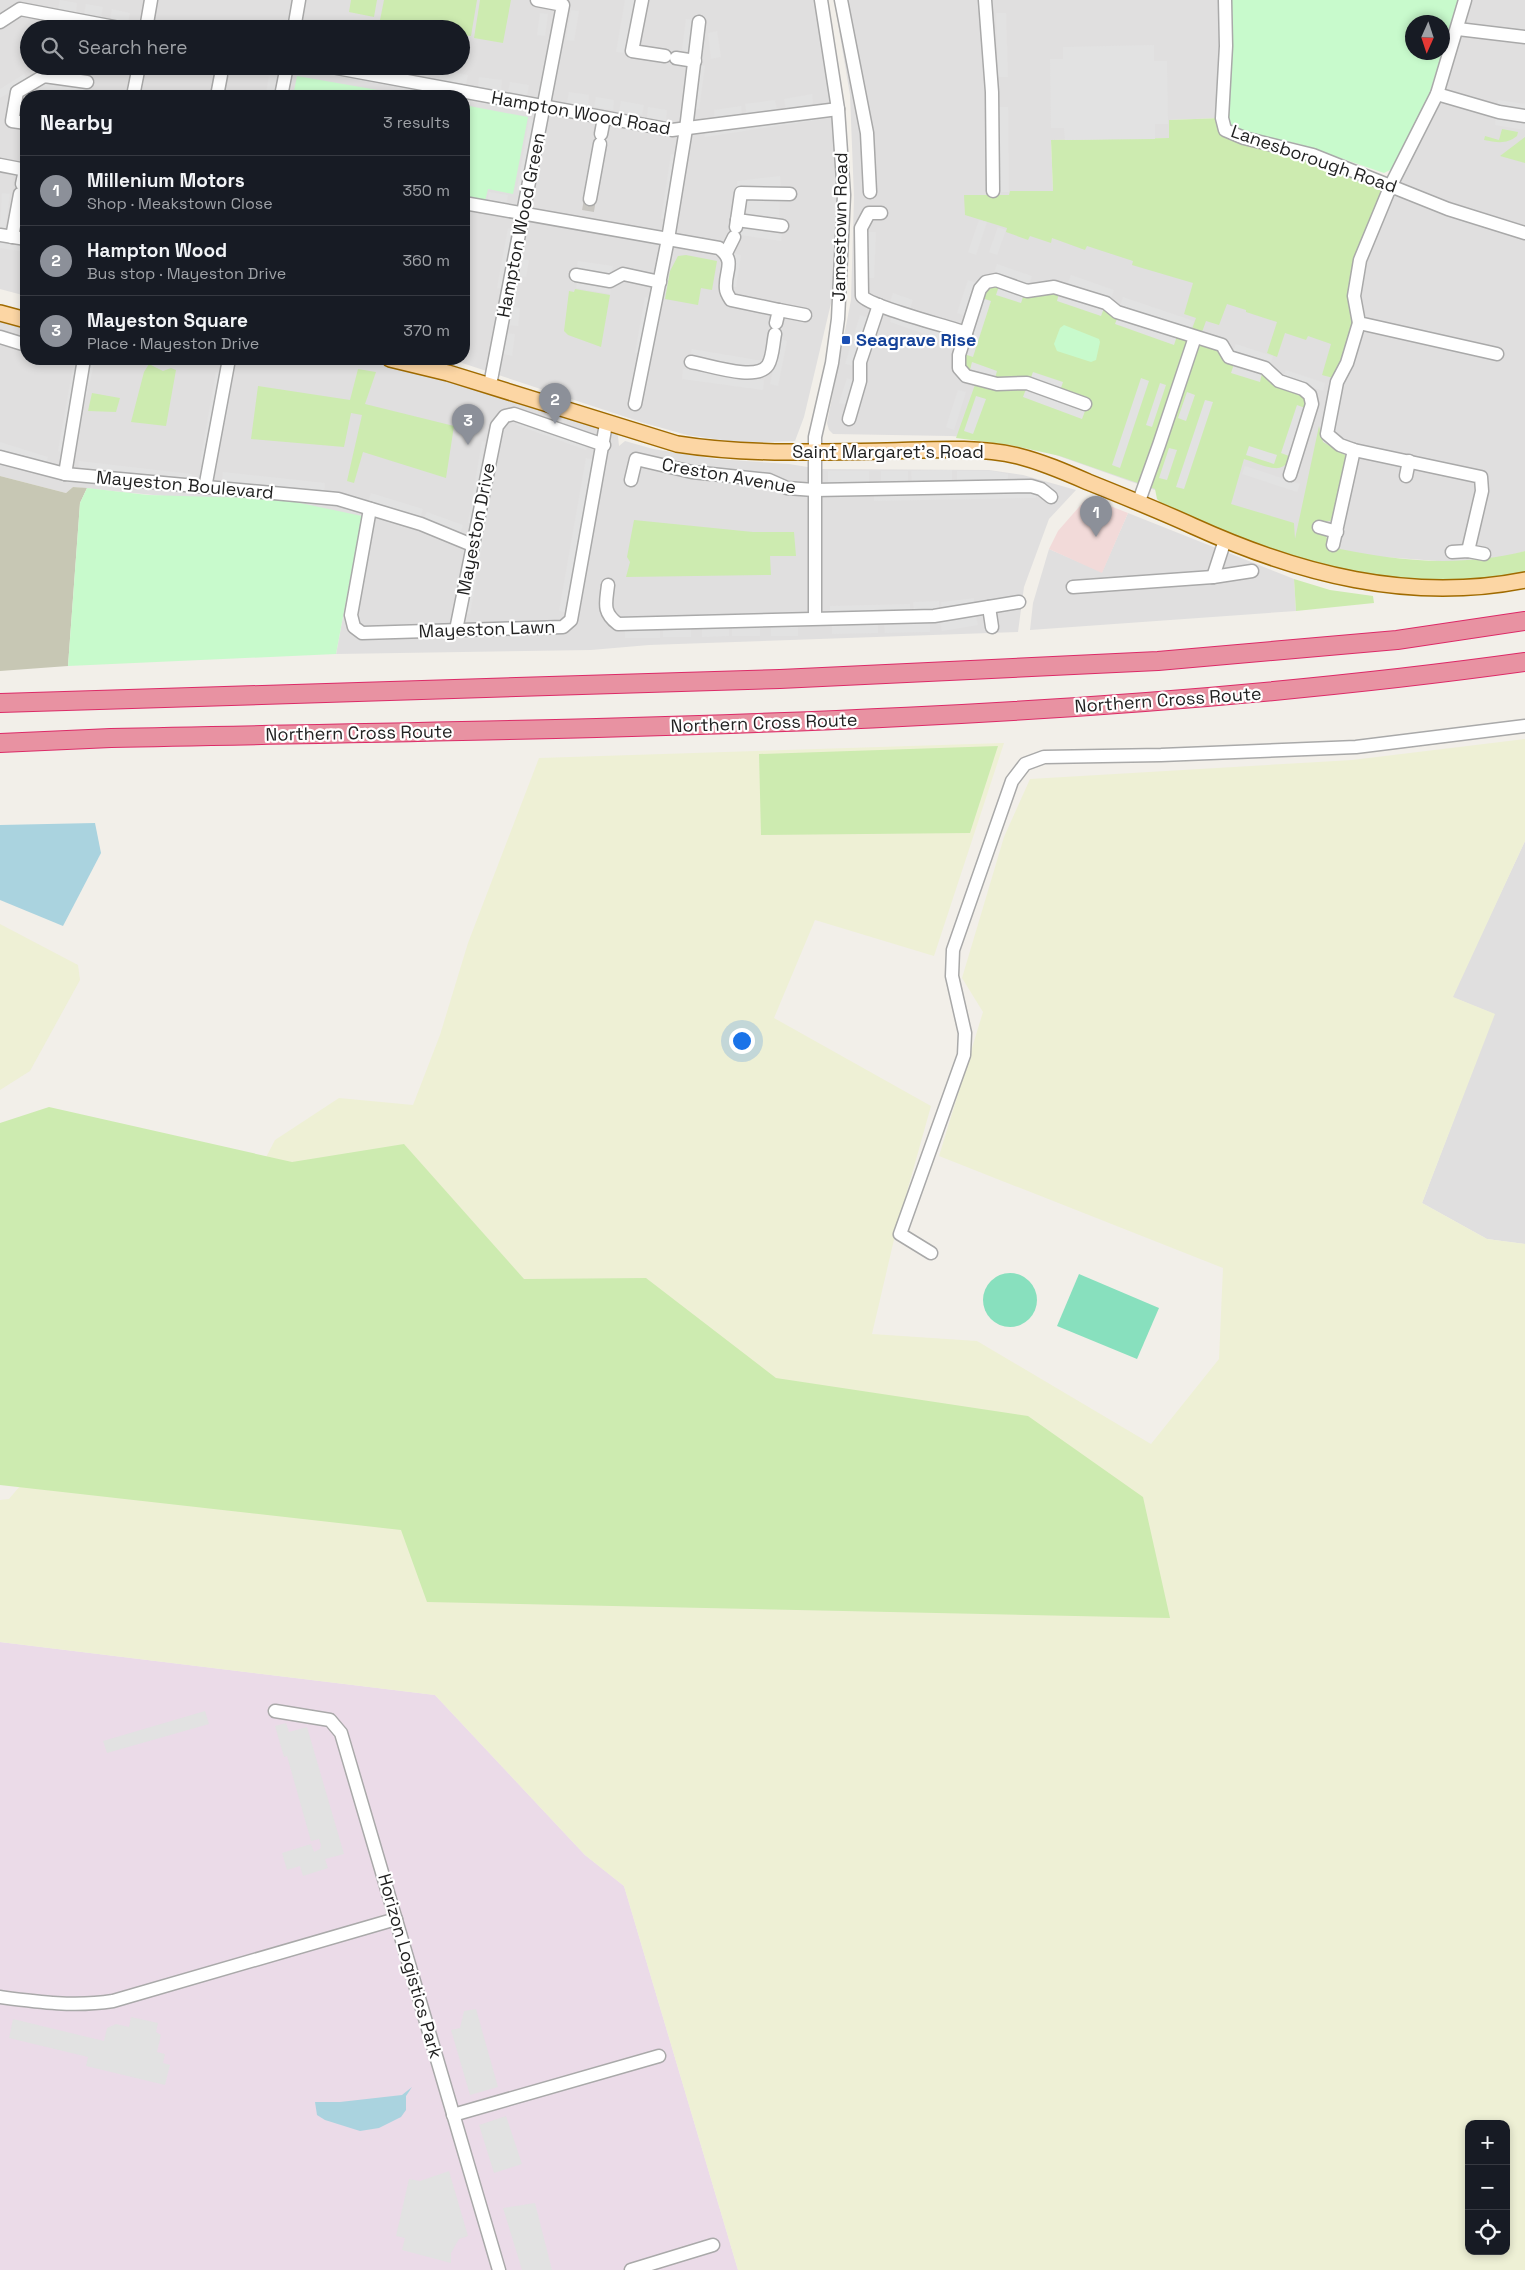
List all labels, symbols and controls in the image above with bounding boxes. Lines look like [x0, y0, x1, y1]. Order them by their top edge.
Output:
north arrow [1405, 15, 1450, 60]
search box [20, 20, 470, 75]
icon: search [38, 34, 66, 62]
text: Search here [78, 35, 188, 60]
street label: Hampton Wood Road [490, 85, 673, 140]
text: Nearby [40, 109, 113, 136]
text: 3 results [383, 112, 450, 133]
street label: Lanesborough Road [1228, 119, 1400, 198]
street label: Hampton Wood Green [491, 130, 550, 319]
street label: Jamestown Road [827, 152, 852, 302]
text: Millenium Motors [87, 168, 245, 193]
text: 1 [52, 180, 60, 201]
text: 350 m [403, 180, 450, 201]
text: Shop · Meakstown Close [87, 193, 273, 214]
text: Hampton Wood [87, 238, 227, 263]
text: 2 [51, 250, 61, 271]
text: 360 m [402, 250, 450, 271]
text: Bus stop · Mayeston Drive [87, 263, 286, 284]
text: Mayeston Square [87, 308, 248, 333]
text: 3 [51, 320, 61, 341]
text: 370 m [403, 320, 450, 341]
place label: Seagrave Rise [856, 328, 976, 351]
text: Place · Mayeston Drive [87, 333, 259, 354]
marker: Seagrave Rise [840, 334, 852, 346]
pin: 2 [539, 383, 571, 424]
pin: 3 [452, 404, 484, 445]
street label: Saint Margaret's Road [792, 440, 984, 463]
street label: Creston Avenue [660, 452, 798, 499]
street label: Mayeston Drive [451, 461, 500, 597]
street label: Mayeston Boulevard [95, 465, 275, 504]
pin: 1 [1080, 496, 1112, 537]
street label: Mayeston Lawn [418, 615, 556, 642]
street label: Northern Cross Route [1074, 682, 1262, 718]
street label: Northern Cross Route [670, 708, 858, 737]
street label: Northern Cross Route [265, 719, 453, 746]
your location [729, 1028, 755, 1054]
street label: Horizon Logistics Park [373, 1871, 448, 2061]
map controls [1465, 2120, 1510, 2255]
button: + [1465, 2120, 1510, 2165]
button: − [1465, 2165, 1510, 2210]
button: locate [1465, 2210, 1510, 2255]

